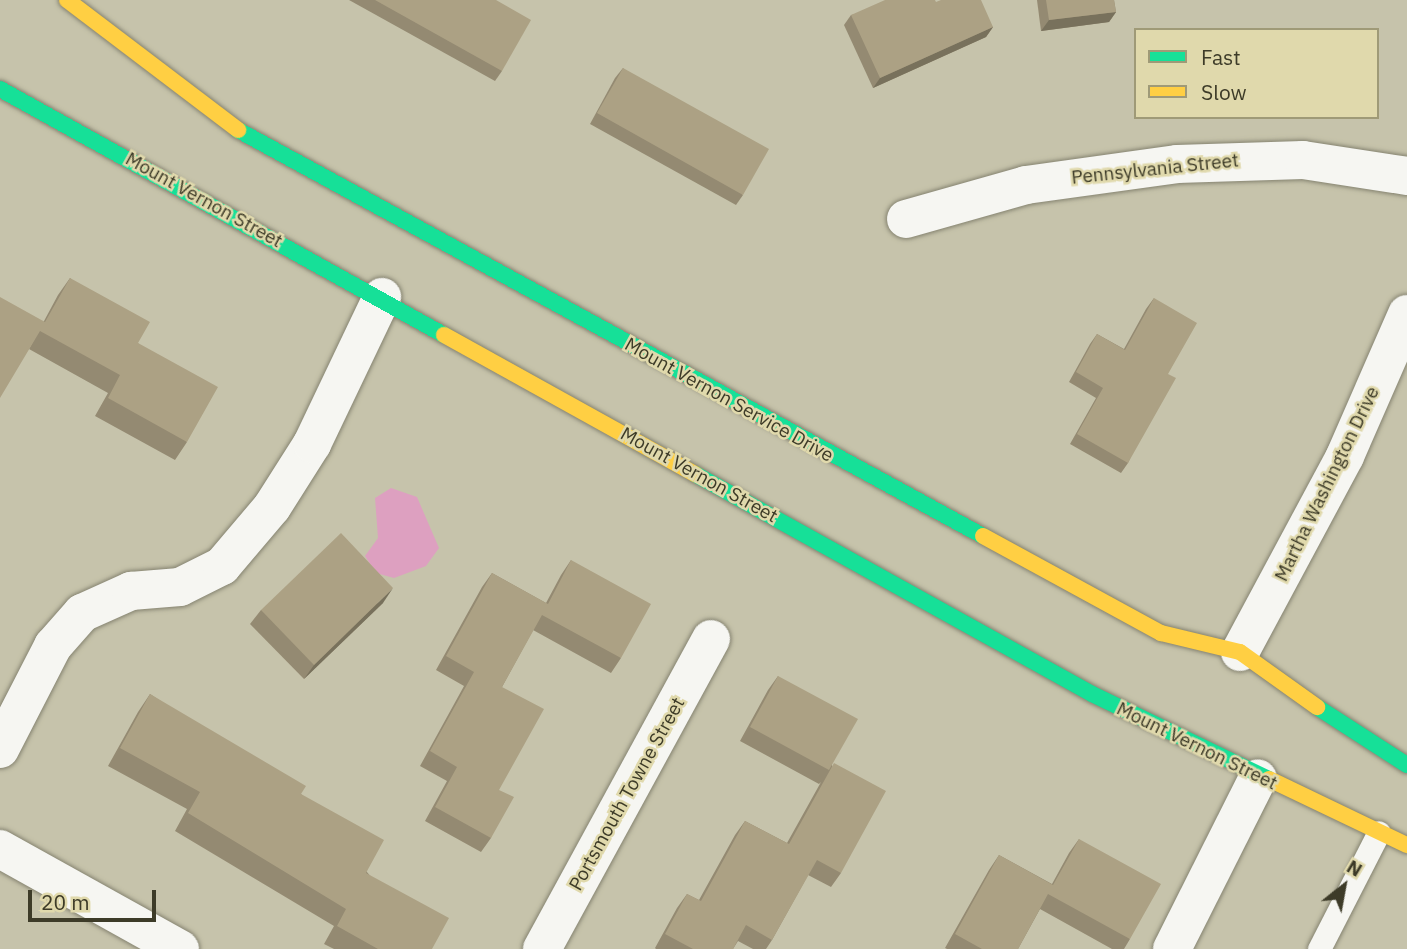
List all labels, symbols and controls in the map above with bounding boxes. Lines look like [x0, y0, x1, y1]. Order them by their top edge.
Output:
legend [1134, 28, 1379, 119]
text: Fast [1201, 43, 1241, 71]
text: Slow [1201, 78, 1247, 106]
street label: Mount Vernon Street [121, 147, 287, 253]
street label: Pennsylvania Street [1070, 149, 1240, 189]
street label: Mount Vernon Service Drive [621, 333, 837, 467]
street label: Martha Washington Drive [1270, 383, 1384, 585]
street label: Mount Vernon Street [616, 422, 782, 528]
street label: Portsmouth Towne Street [564, 693, 690, 895]
street label: Mount Vernon Street [1113, 697, 1281, 795]
north arrow [1309, 851, 1379, 921]
text: N [1343, 854, 1367, 882]
scale bar [32, 876, 159, 920]
text: 20 m [41, 888, 90, 916]

